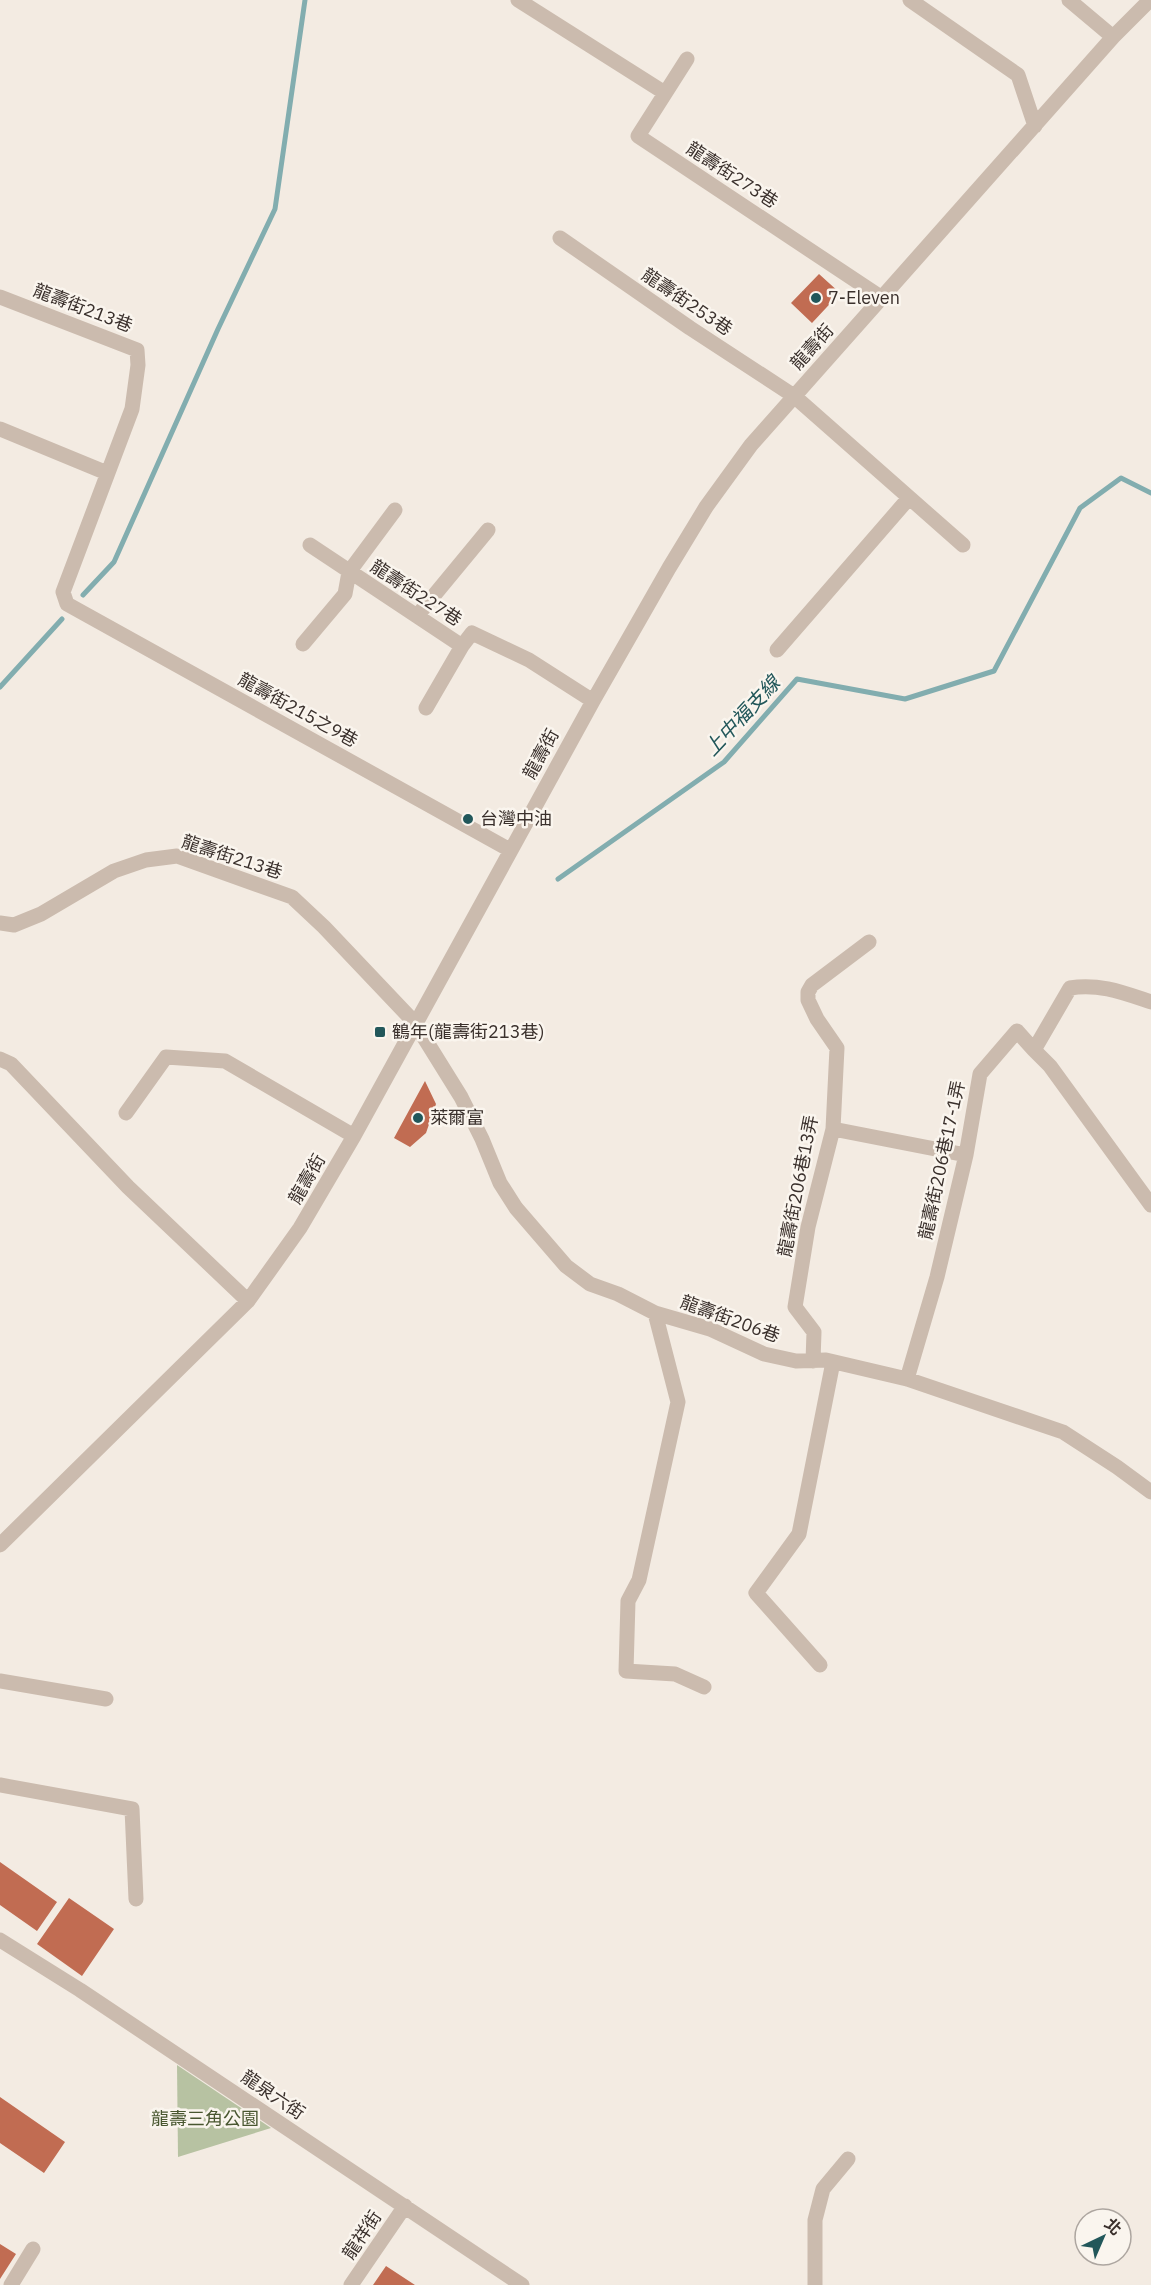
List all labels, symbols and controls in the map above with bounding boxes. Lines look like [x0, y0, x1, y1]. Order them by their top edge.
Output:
street label: 龍壽街273巷 [682, 137, 782, 213]
street label: 龍壽街253巷 [638, 263, 737, 340]
street label: 龍壽街213巷 [30, 278, 136, 337]
place label: 7-Eleven [828, 286, 900, 309]
marker: 7-Eleven [809, 291, 823, 305]
street label: 龍壽街 [785, 319, 838, 374]
street label: 龍壽街227巷 [366, 555, 466, 631]
street label: 龍壽街215之9巷 [234, 667, 362, 752]
water label: 上中福支線 [698, 668, 787, 761]
street label: 龍壽街 [517, 725, 564, 783]
place label: 台灣中油 [480, 807, 552, 830]
marker: 台灣中油 [461, 812, 475, 826]
street label: 龍壽街213巷 [179, 829, 285, 884]
place label: 鶴年(龍壽街213巷) [392, 1020, 544, 1043]
marker: 鶴年(龍壽街213巷) [373, 1025, 387, 1039]
street label: 龍壽街206巷17-1弄 [913, 1078, 970, 1242]
place label: 萊爾富 [430, 1106, 484, 1129]
marker: 萊爾富 [411, 1111, 425, 1125]
street label: 龍壽街206巷13弄 [772, 1113, 823, 1259]
street label: 龍壽街 [283, 1150, 330, 1208]
street label: 龍壽街206巷 [677, 1290, 783, 1347]
street label: 龍泉六街 [237, 2065, 310, 2124]
park label: 龍壽三角公園 [151, 2107, 259, 2130]
street label: 龍祥街 [337, 2206, 386, 2264]
north arrow [1073, 2207, 1133, 2267]
text: 北 [1101, 2213, 1126, 2239]

